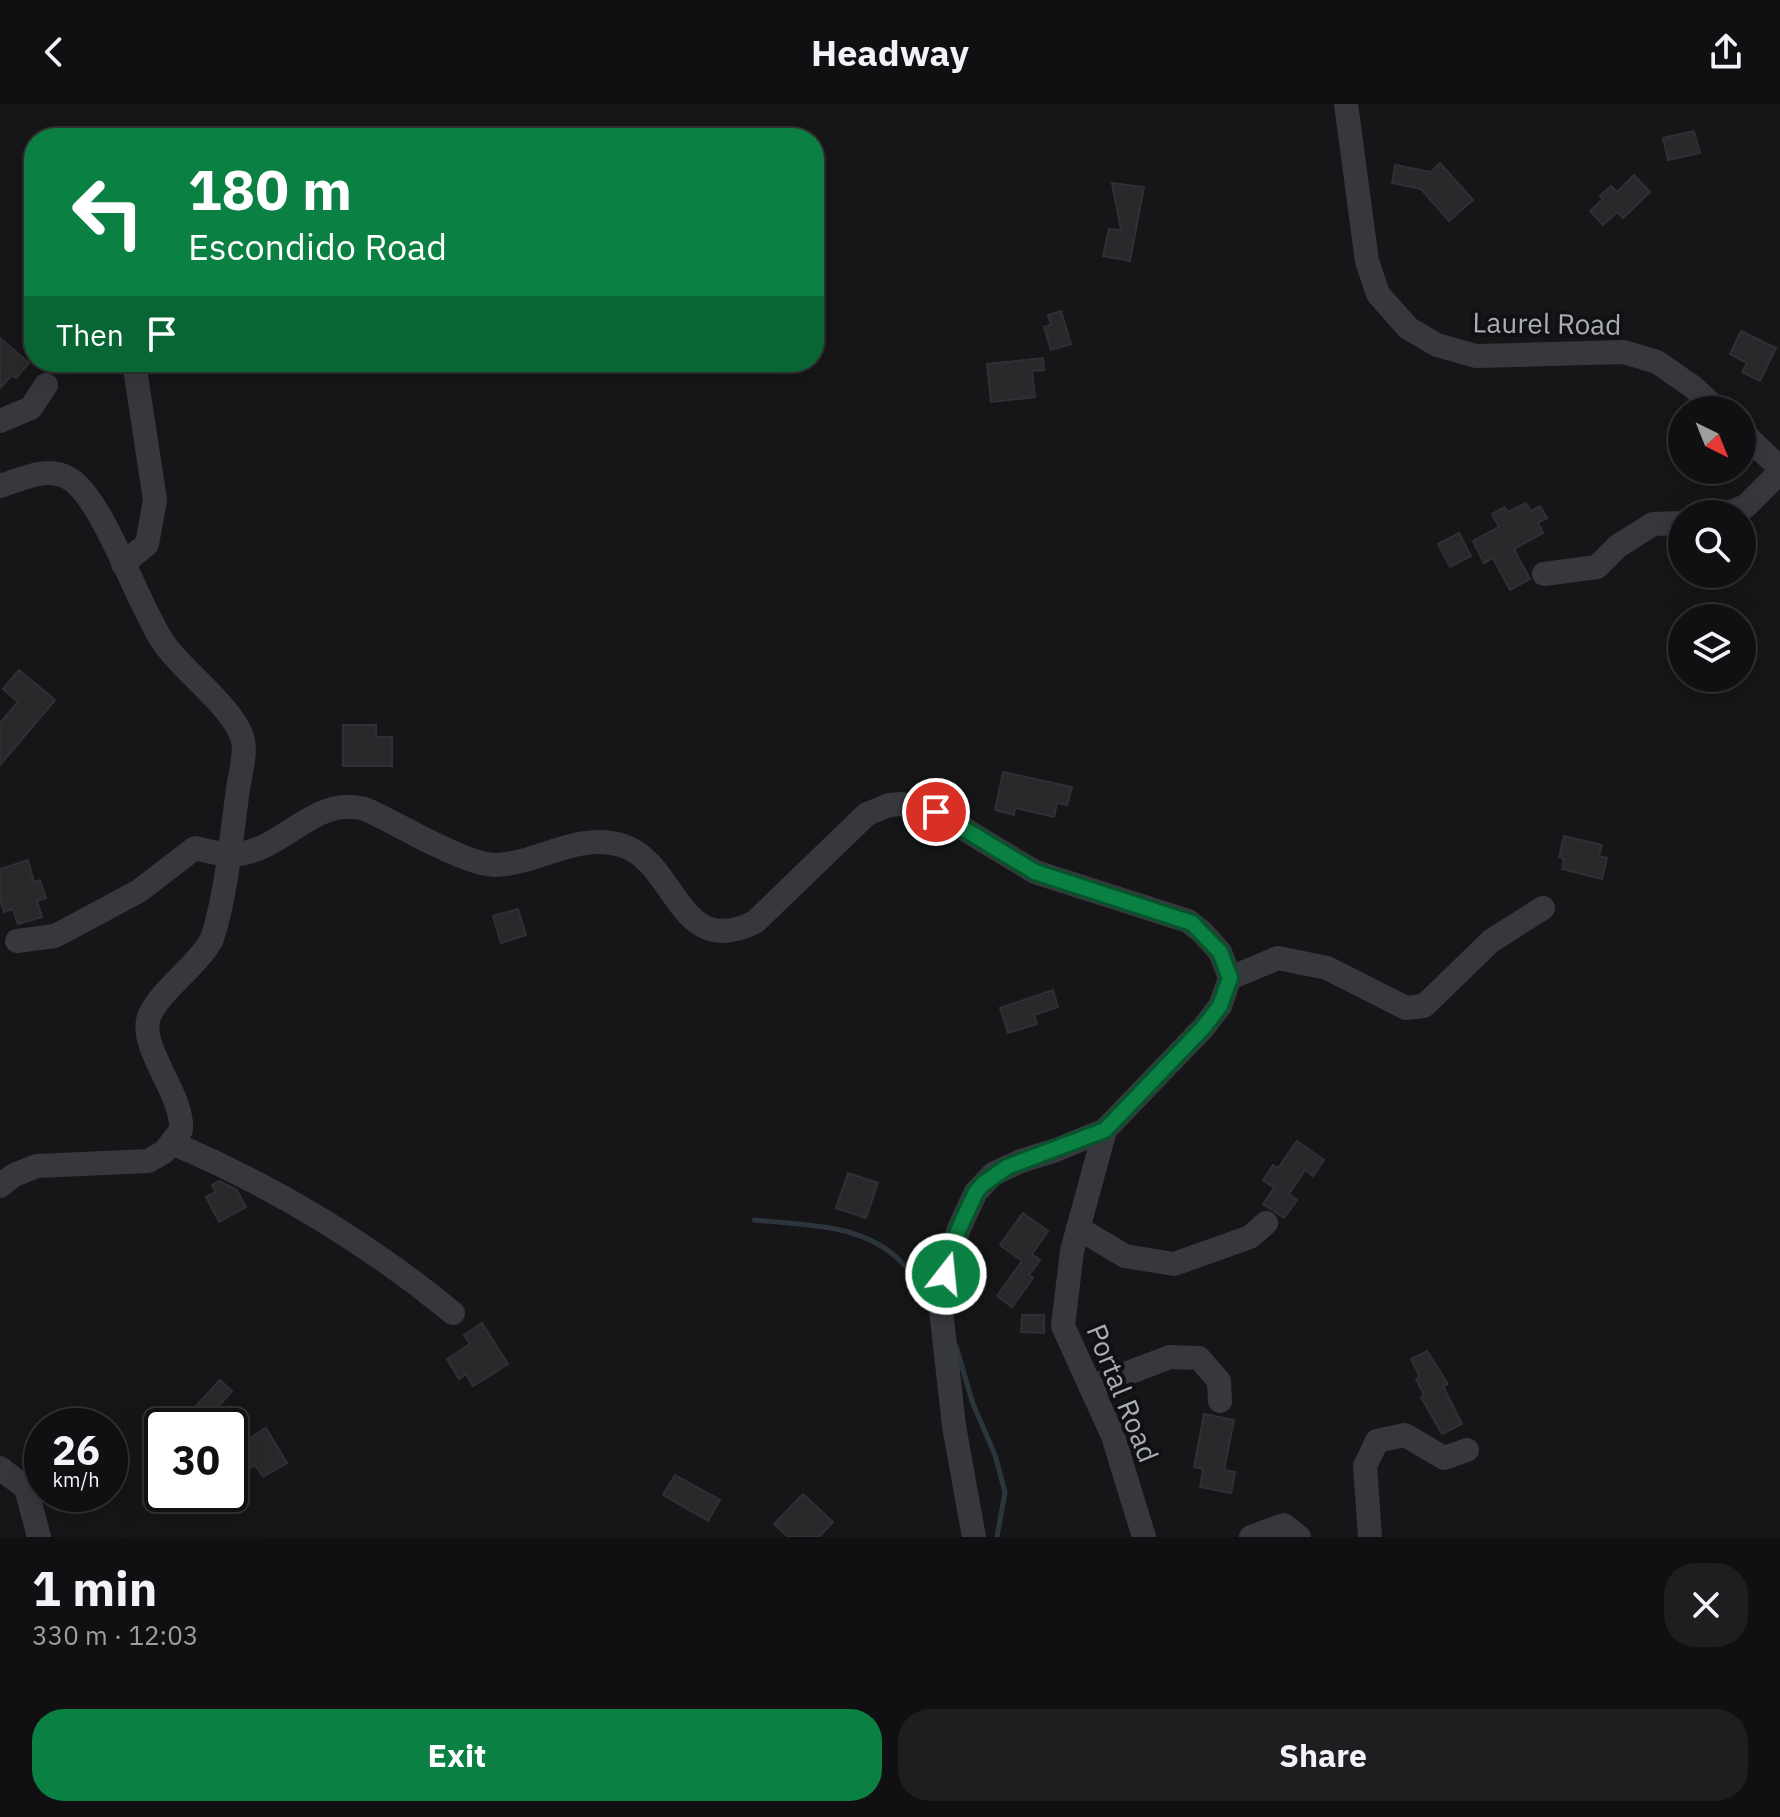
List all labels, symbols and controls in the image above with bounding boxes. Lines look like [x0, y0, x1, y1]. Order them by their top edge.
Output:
text: Headway [811, 29, 969, 76]
icon: back [32, 30, 76, 74]
icon: share [1704, 30, 1748, 74]
text: 180 m [188, 153, 352, 225]
icon: left [56, 160, 160, 264]
text: Escondido Road [188, 223, 447, 270]
street label: Laurel Road [1472, 303, 1622, 343]
icon: arrive [140, 312, 184, 356]
text: Then [56, 315, 124, 354]
north arrow [1668, 396, 1756, 484]
map controls [1668, 396, 1756, 692]
button: search [1668, 500, 1756, 588]
button: layers [1668, 604, 1756, 692]
pin [902, 778, 970, 846]
icon: arrive [914, 790, 958, 834]
position arrow [904, 1232, 988, 1316]
street label: Portal Road [1079, 1318, 1167, 1468]
speed limit sign: 30 [144, 1408, 248, 1512]
text: 26 [52, 1424, 100, 1476]
text: km/h [52, 1466, 100, 1493]
text: 1 min [32, 1557, 157, 1619]
button: close [1664, 1563, 1748, 1647]
text: 330 m · 12:03 [32, 1618, 198, 1652]
button: Exit [32, 1709, 882, 1801]
button: Share [898, 1709, 1748, 1801]

